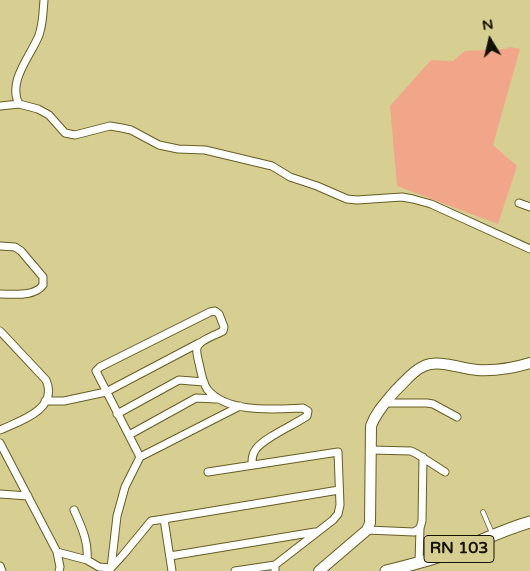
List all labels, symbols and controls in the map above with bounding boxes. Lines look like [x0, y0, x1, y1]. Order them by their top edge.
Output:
north arrow [465, 15, 515, 65]
text: N [481, 15, 494, 34]
road number: RN 103 [424, 536, 494, 562]

